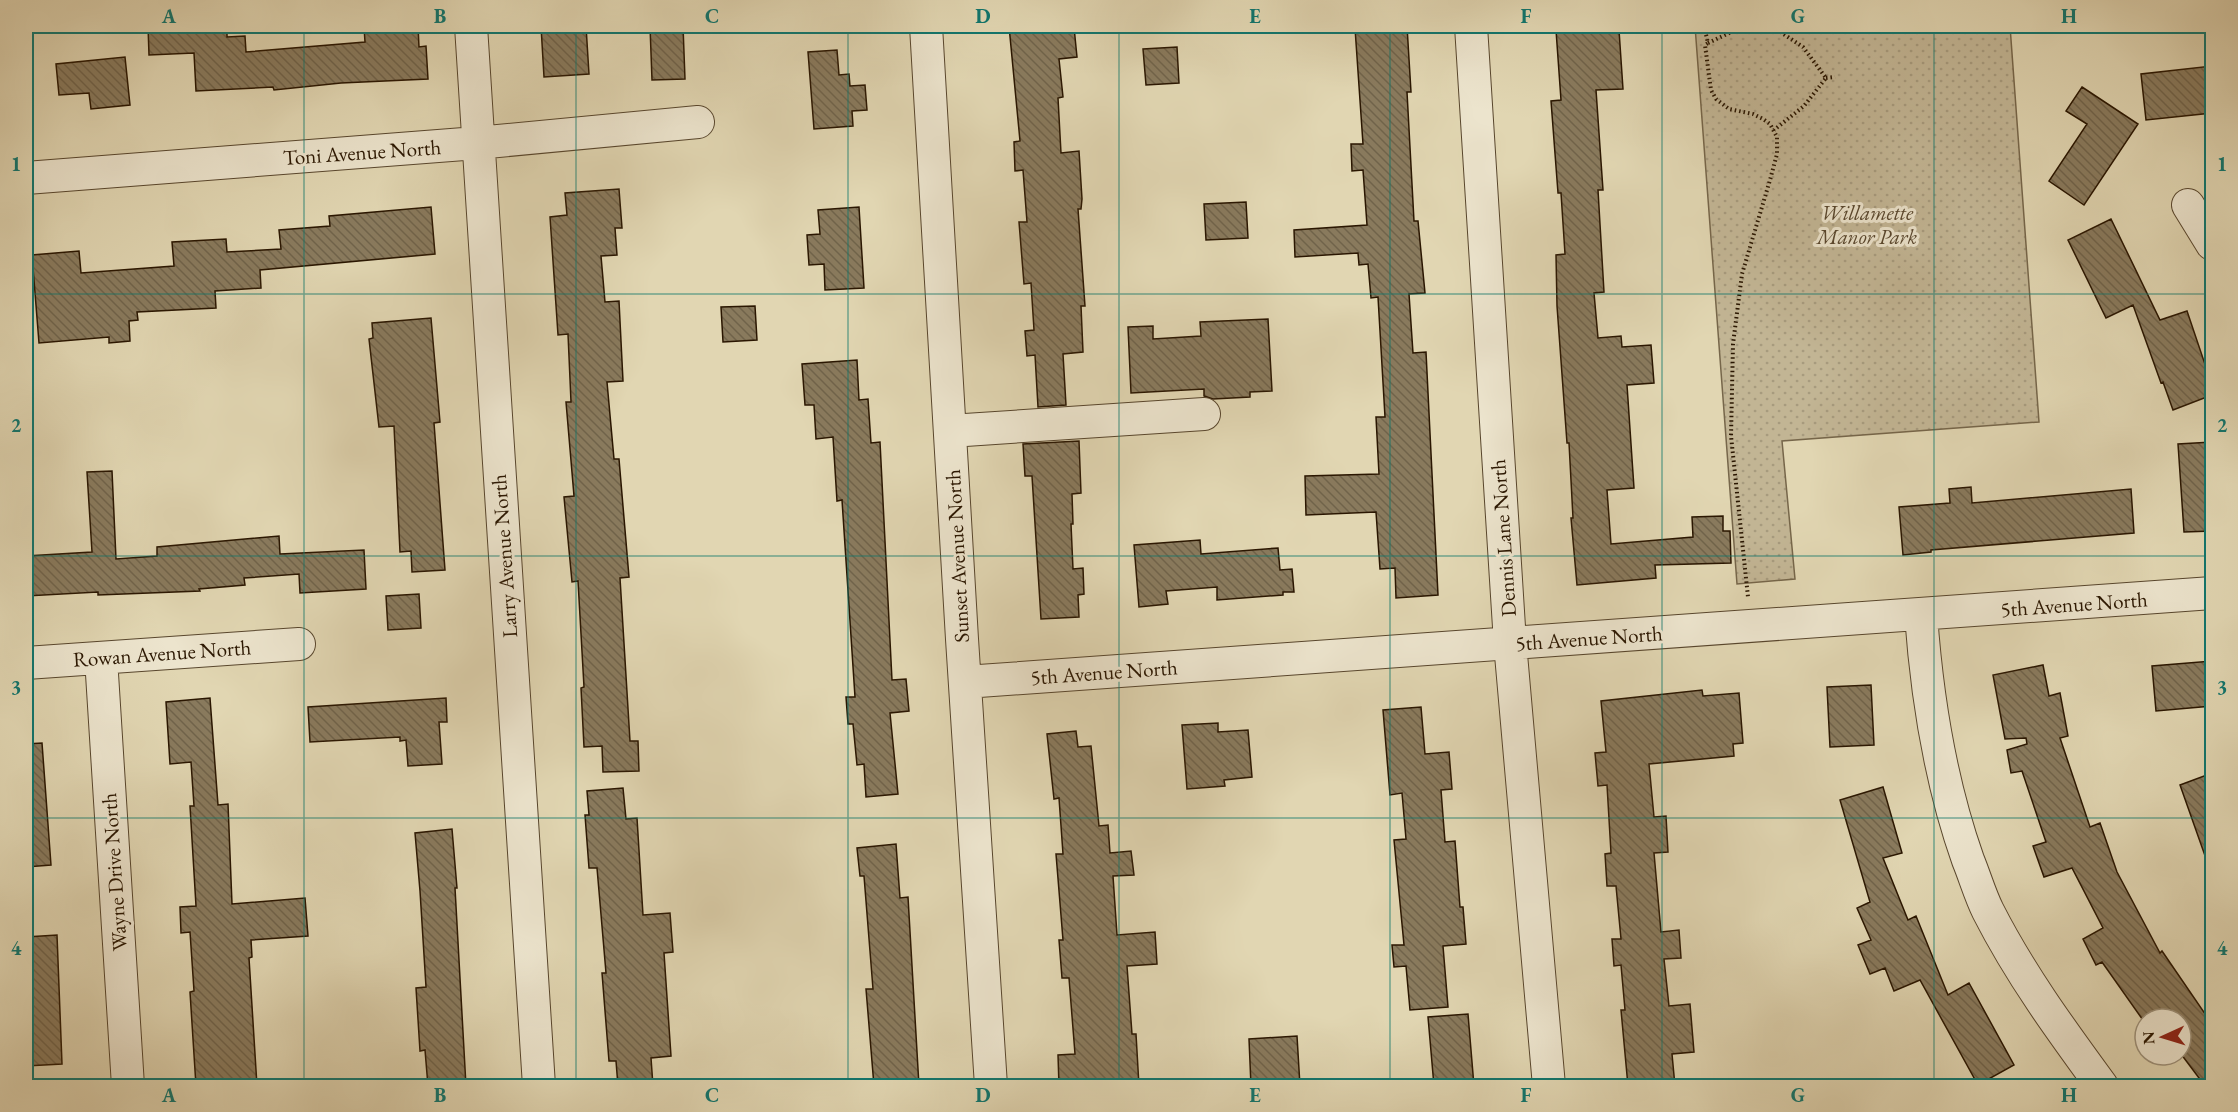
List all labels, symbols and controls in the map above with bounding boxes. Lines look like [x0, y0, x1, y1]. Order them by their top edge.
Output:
text: A [161, 3, 177, 29]
text: B [434, 3, 446, 29]
text: C [705, 3, 719, 29]
text: D [975, 3, 991, 29]
text: E [1249, 3, 1261, 29]
text: F [1521, 3, 1532, 29]
text: G [1791, 3, 1805, 29]
text: H [2061, 3, 2077, 29]
street label: Toni Avenue North [282, 133, 442, 171]
text: 1 [11, 151, 21, 177]
text: 1 [2217, 151, 2227, 177]
park label: Willamette Manor Park [1815, 199, 1918, 250]
text: 2 [11, 412, 22, 438]
text: 2 [2217, 412, 2228, 438]
street label: Dennis Lane North [1484, 458, 1522, 618]
street label: Sunset Avenue North [939, 468, 975, 643]
street label: Larry Avenue North [485, 473, 523, 639]
street label: 5th Avenue North [1999, 585, 2149, 623]
street label: 5th Avenue North [1514, 619, 1664, 657]
street label: Rowan Avenue North [72, 633, 252, 673]
street label: 5th Avenue North [1029, 653, 1179, 691]
text: 3 [11, 674, 21, 700]
text: 3 [2217, 674, 2227, 700]
street label: Wayne Drive North [95, 792, 133, 952]
text: 4 [11, 935, 22, 961]
text: 4 [2217, 935, 2228, 961]
north arrow [2133, 1007, 2193, 1067]
text: N [2138, 1031, 2159, 1045]
text: A [161, 1082, 177, 1108]
text: B [434, 1082, 446, 1108]
text: C [705, 1082, 719, 1108]
text: D [975, 1082, 991, 1108]
text: E [1249, 1082, 1261, 1108]
text: F [1521, 1082, 1532, 1108]
text: G [1791, 1082, 1805, 1108]
text: H [2061, 1082, 2077, 1108]

